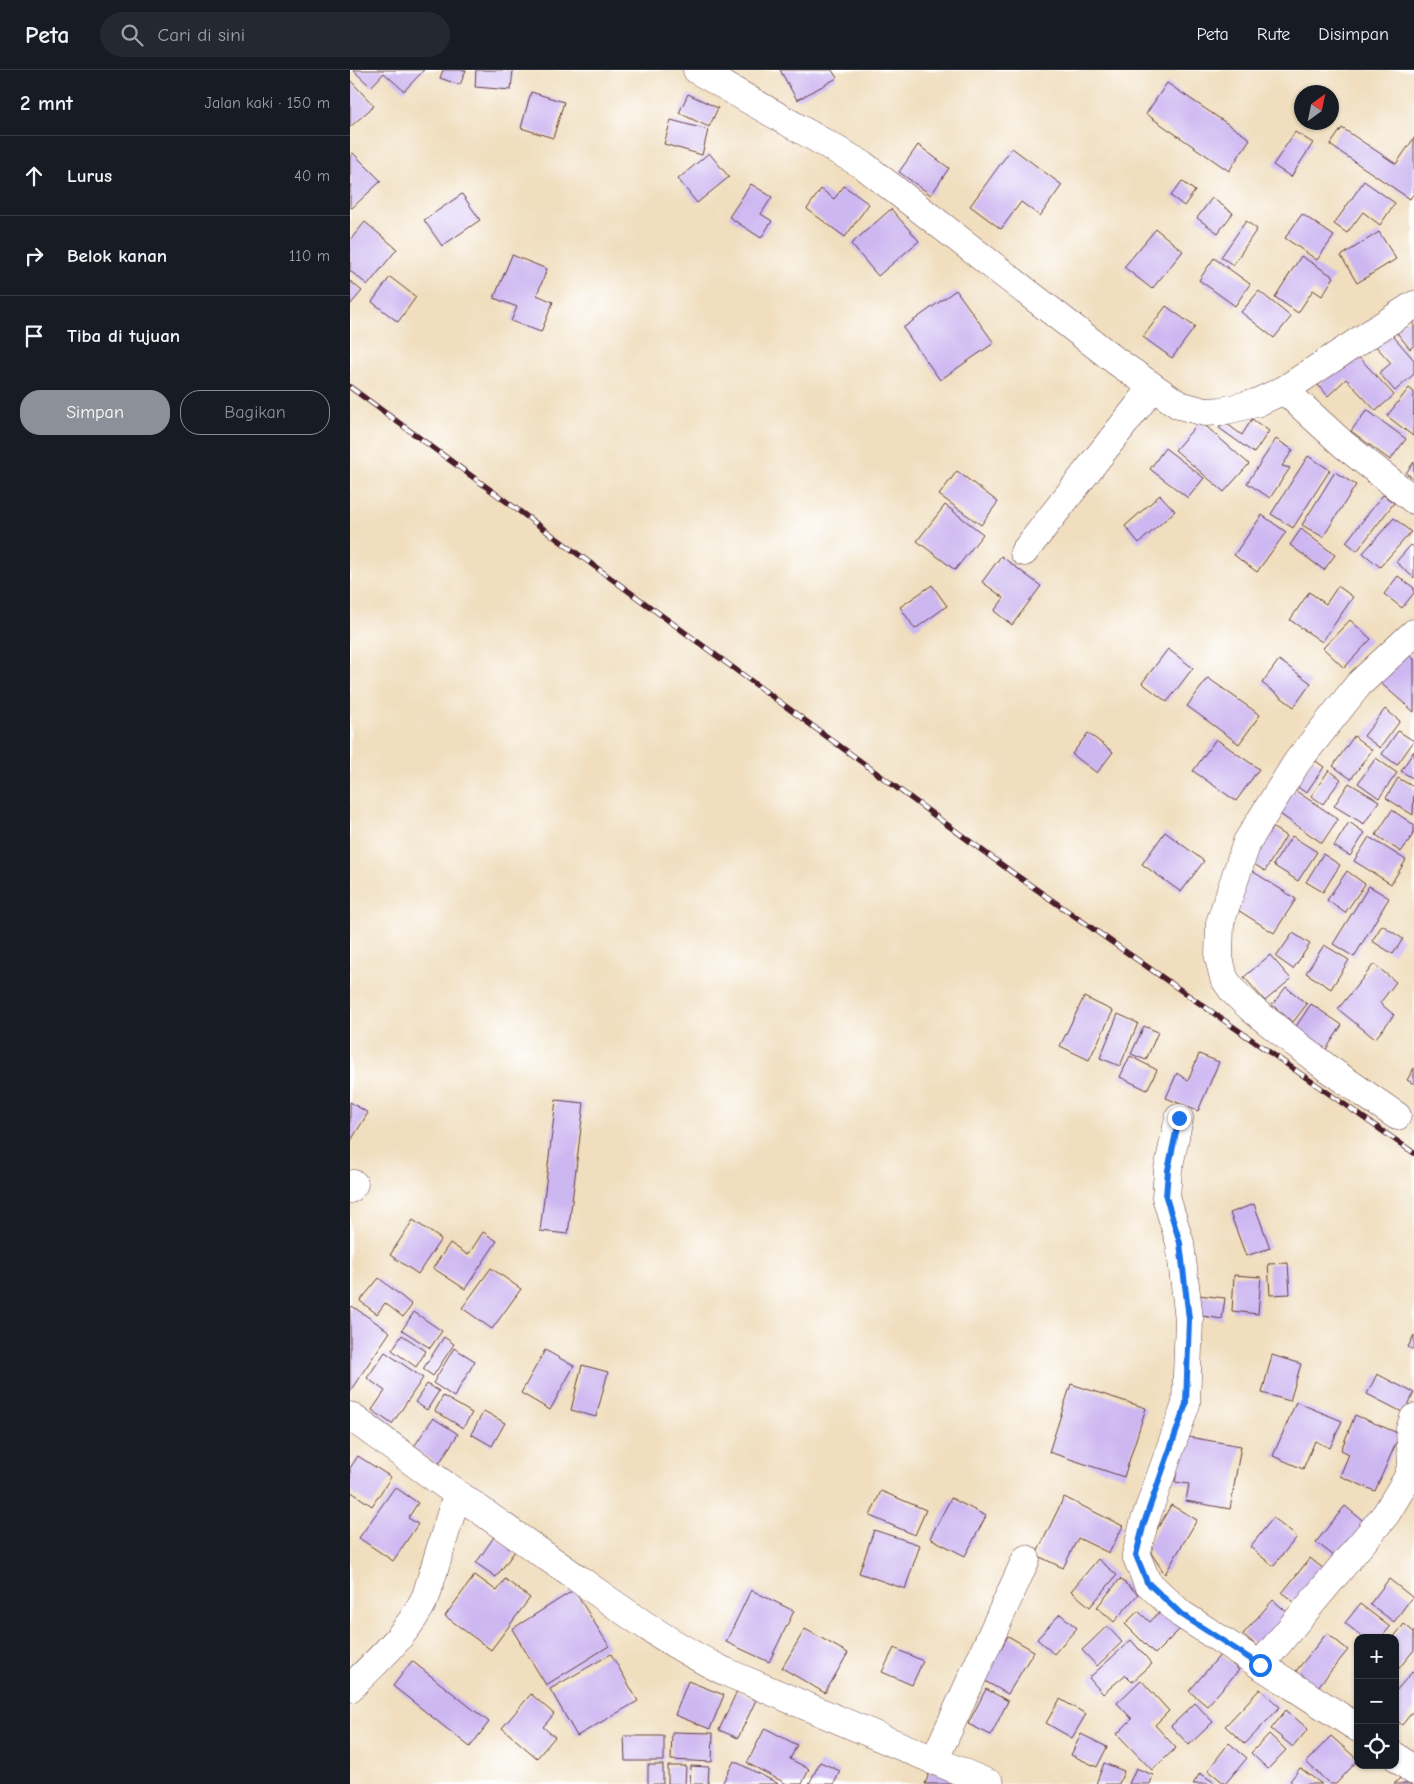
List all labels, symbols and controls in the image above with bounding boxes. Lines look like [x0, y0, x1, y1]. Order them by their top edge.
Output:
search box [100, 12, 450, 57]
text: Peta [25, 21, 70, 49]
icon: search [118, 21, 146, 49]
text: Cari di sini [158, 24, 245, 46]
text: Peta [1196, 24, 1229, 45]
text: Rute [1257, 24, 1290, 45]
text: Disimpan [1318, 24, 1389, 45]
north arrow [1294, 85, 1339, 130]
text: 2 mnt [20, 91, 73, 115]
text: Jalan kaki · 150 m [205, 94, 330, 112]
icon: ahead [20, 162, 48, 190]
text: Lurus [67, 165, 112, 187]
text: 40 m [294, 167, 330, 185]
icon: right [20, 242, 48, 270]
text: Belok kanan [67, 245, 167, 267]
text: 110 m [289, 247, 330, 265]
icon: arrive [20, 322, 48, 350]
text: Tiba di tujuan [67, 325, 180, 347]
button: Simpan [20, 390, 170, 435]
button: Bagikan [180, 390, 330, 435]
route end [1168, 1107, 1191, 1130]
map controls [1354, 1634, 1399, 1769]
button: + [1354, 1634, 1399, 1679]
route start [1249, 1654, 1272, 1677]
button: − [1354, 1679, 1399, 1724]
button: locate [1354, 1724, 1399, 1769]

